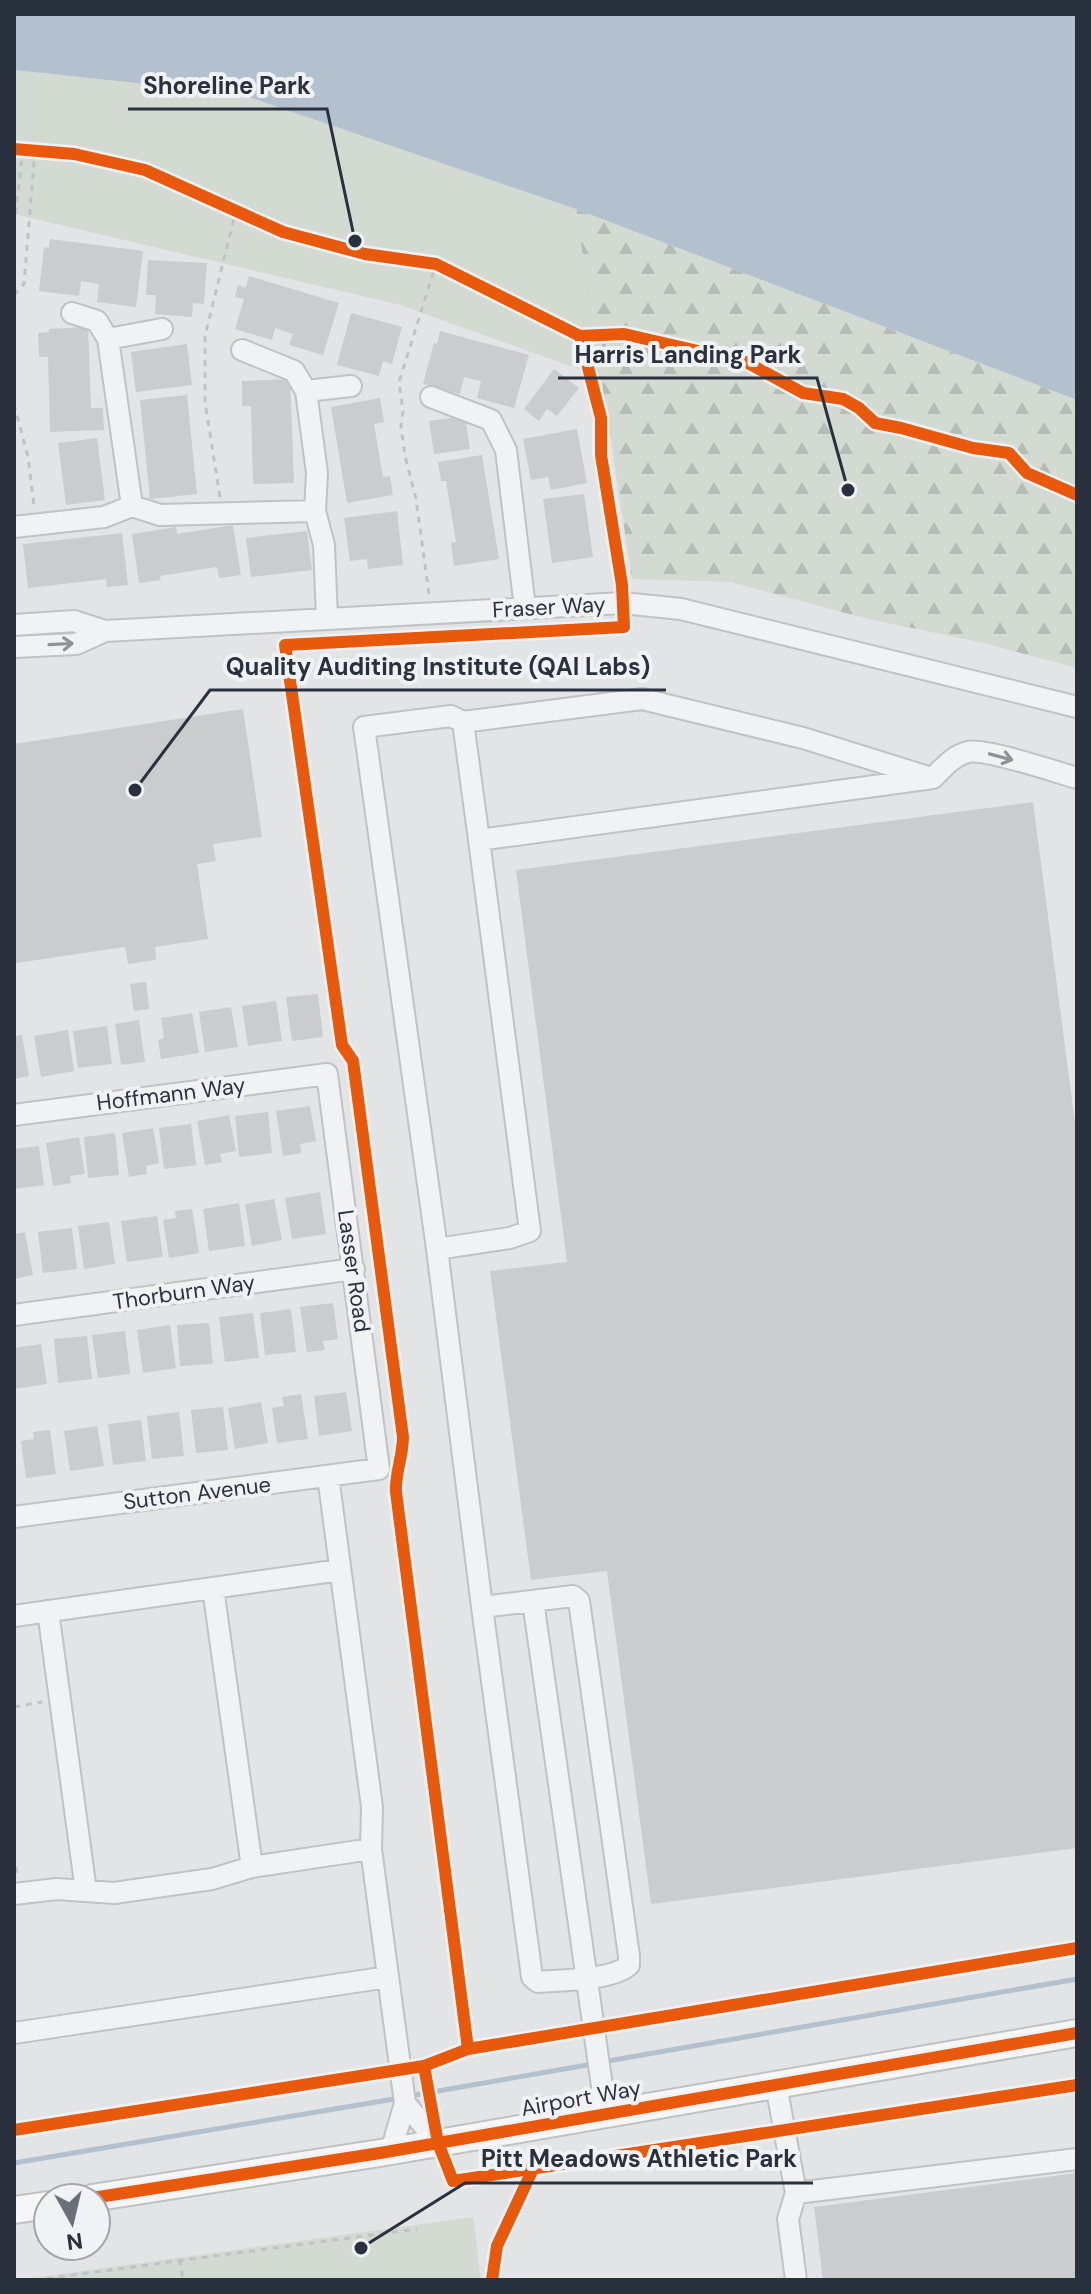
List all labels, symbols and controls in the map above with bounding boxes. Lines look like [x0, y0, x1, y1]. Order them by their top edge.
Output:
callout: Shoreline Park [128, 61, 327, 109]
text: Shoreline Park [143, 70, 311, 101]
callout: Harris Landing Park [558, 330, 817, 378]
text: Harris Landing Park [575, 339, 802, 370]
street label: Fraser Way [492, 590, 606, 624]
one-way arrow [47, 637, 74, 652]
callout: Quality Auditing Institute (QAI Labs) [210, 642, 666, 690]
text: Quality Auditing Institute (QAI Labs) [226, 651, 650, 682]
one-way arrow [987, 750, 1013, 765]
street label: Hoffmann Way [95, 1070, 247, 1118]
street label: Lasser Road [331, 1208, 377, 1334]
street label: Thorburn Way [111, 1268, 257, 1316]
street label: Sutton Avenue [121, 1470, 273, 1516]
street label: Airport Way [519, 2073, 643, 2123]
callout: Pitt Meadows Athletic Park [465, 2135, 813, 2183]
text: Pitt Meadows Athletic Park [481, 2143, 797, 2174]
north arrow [32, 2182, 112, 2262]
text: N [65, 2226, 85, 2257]

